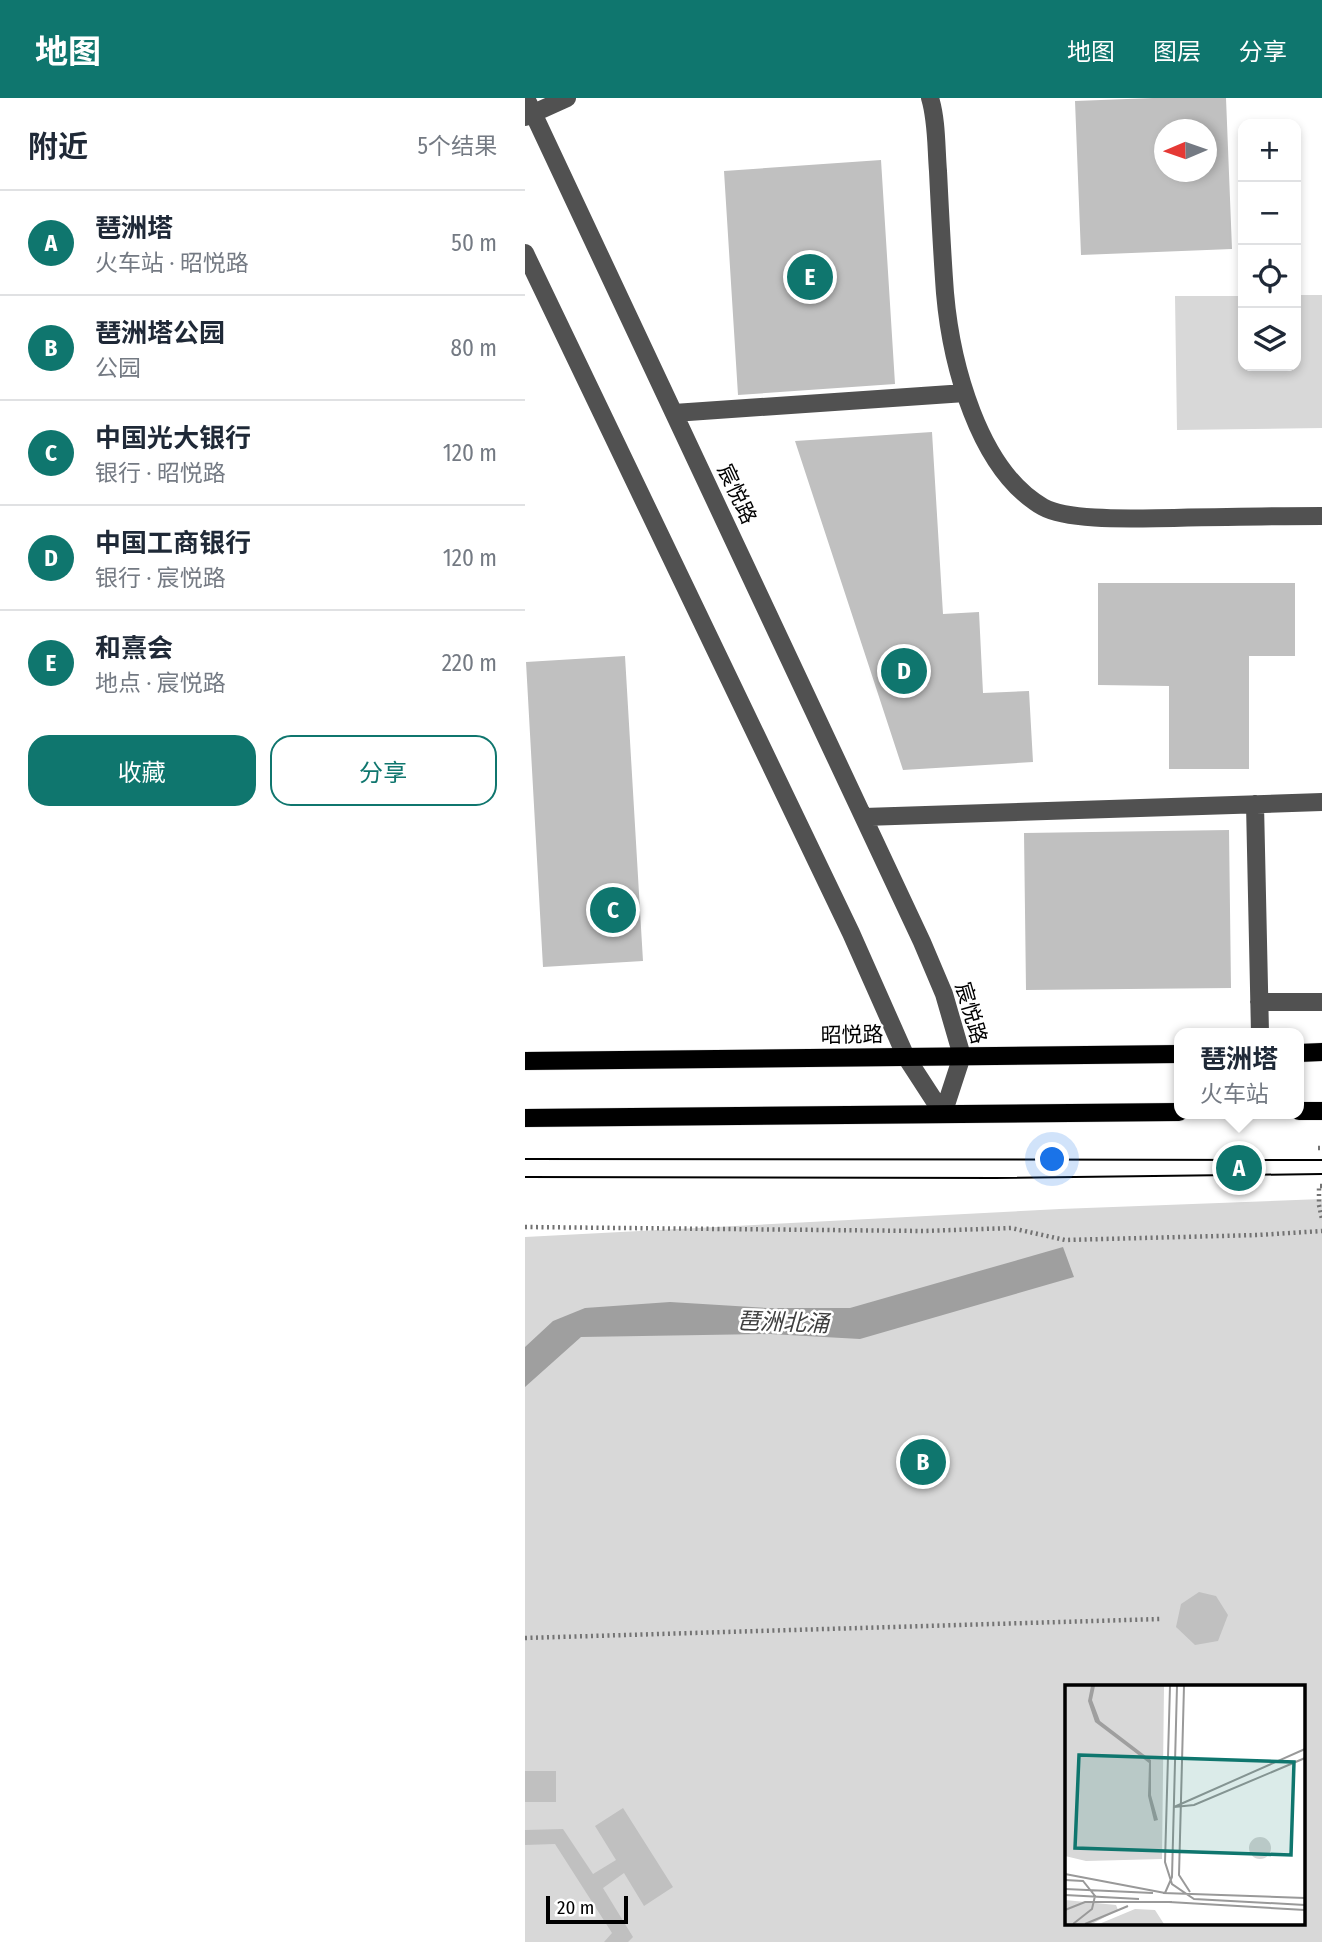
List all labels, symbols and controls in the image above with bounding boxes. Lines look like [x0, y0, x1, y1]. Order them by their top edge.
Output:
text: 地图 [35, 32, 101, 72]
text: 地图 [1067, 38, 1115, 66]
text: 图层 [1153, 38, 1201, 66]
text: 分享 [1239, 38, 1287, 66]
north arrow [1154, 119, 1217, 182]
map controls [1238, 119, 1301, 371]
button: + [1238, 119, 1301, 182]
text: 附近 [28, 129, 88, 165]
text: 5个结果 [417, 132, 497, 160]
button: − [1238, 182, 1301, 245]
text: 琶洲塔 [95, 213, 173, 244]
text: A [45, 229, 57, 257]
text: 50 m [451, 229, 497, 257]
button: locate [1238, 245, 1301, 308]
text: 火车站 · 昭悦路 [95, 249, 249, 277]
pin: E [787, 251, 833, 303]
button: layers [1238, 308, 1301, 371]
text: 琶洲塔公园 [95, 318, 225, 349]
text: B [45, 334, 57, 362]
text: 80 m [450, 334, 497, 362]
text: 公园 [95, 354, 141, 382]
text: 中国光大银行 [95, 423, 251, 454]
text: C [45, 439, 57, 467]
text: 120 m [443, 439, 497, 467]
text: 银行 · 昭悦路 [95, 459, 226, 487]
street label: 宸悦路 [712, 460, 762, 528]
text: 中国工商银行 [95, 528, 251, 559]
text: D [44, 544, 58, 572]
text: 120 m [443, 544, 497, 572]
text: 银行 · 宸悦路 [95, 564, 226, 592]
text: 和熹会 [95, 633, 173, 664]
pin: D [881, 645, 927, 697]
text: E [46, 649, 56, 677]
text: 220 m [442, 649, 497, 677]
text: 地点 · 宸悦路 [95, 669, 226, 697]
button: 收藏 [28, 735, 256, 806]
button: 分享 [270, 735, 497, 806]
pin: C [590, 884, 636, 936]
street label: 宸悦路 [950, 979, 992, 1047]
street label: 昭悦路 [820, 1021, 884, 1049]
popup [1174, 1028, 1304, 1119]
text: 琶洲塔 [1200, 1044, 1278, 1075]
text: 火车站 [1200, 1080, 1269, 1108]
your location [1035, 1142, 1069, 1176]
pin: A [1216, 1142, 1262, 1194]
water label: 琶洲北涌 [737, 1306, 832, 1338]
pin: B [900, 1436, 946, 1488]
inset map [1065, 1685, 1305, 1924]
scale bar [546, 1893, 628, 1925]
text: 20 m [557, 1896, 594, 1919]

